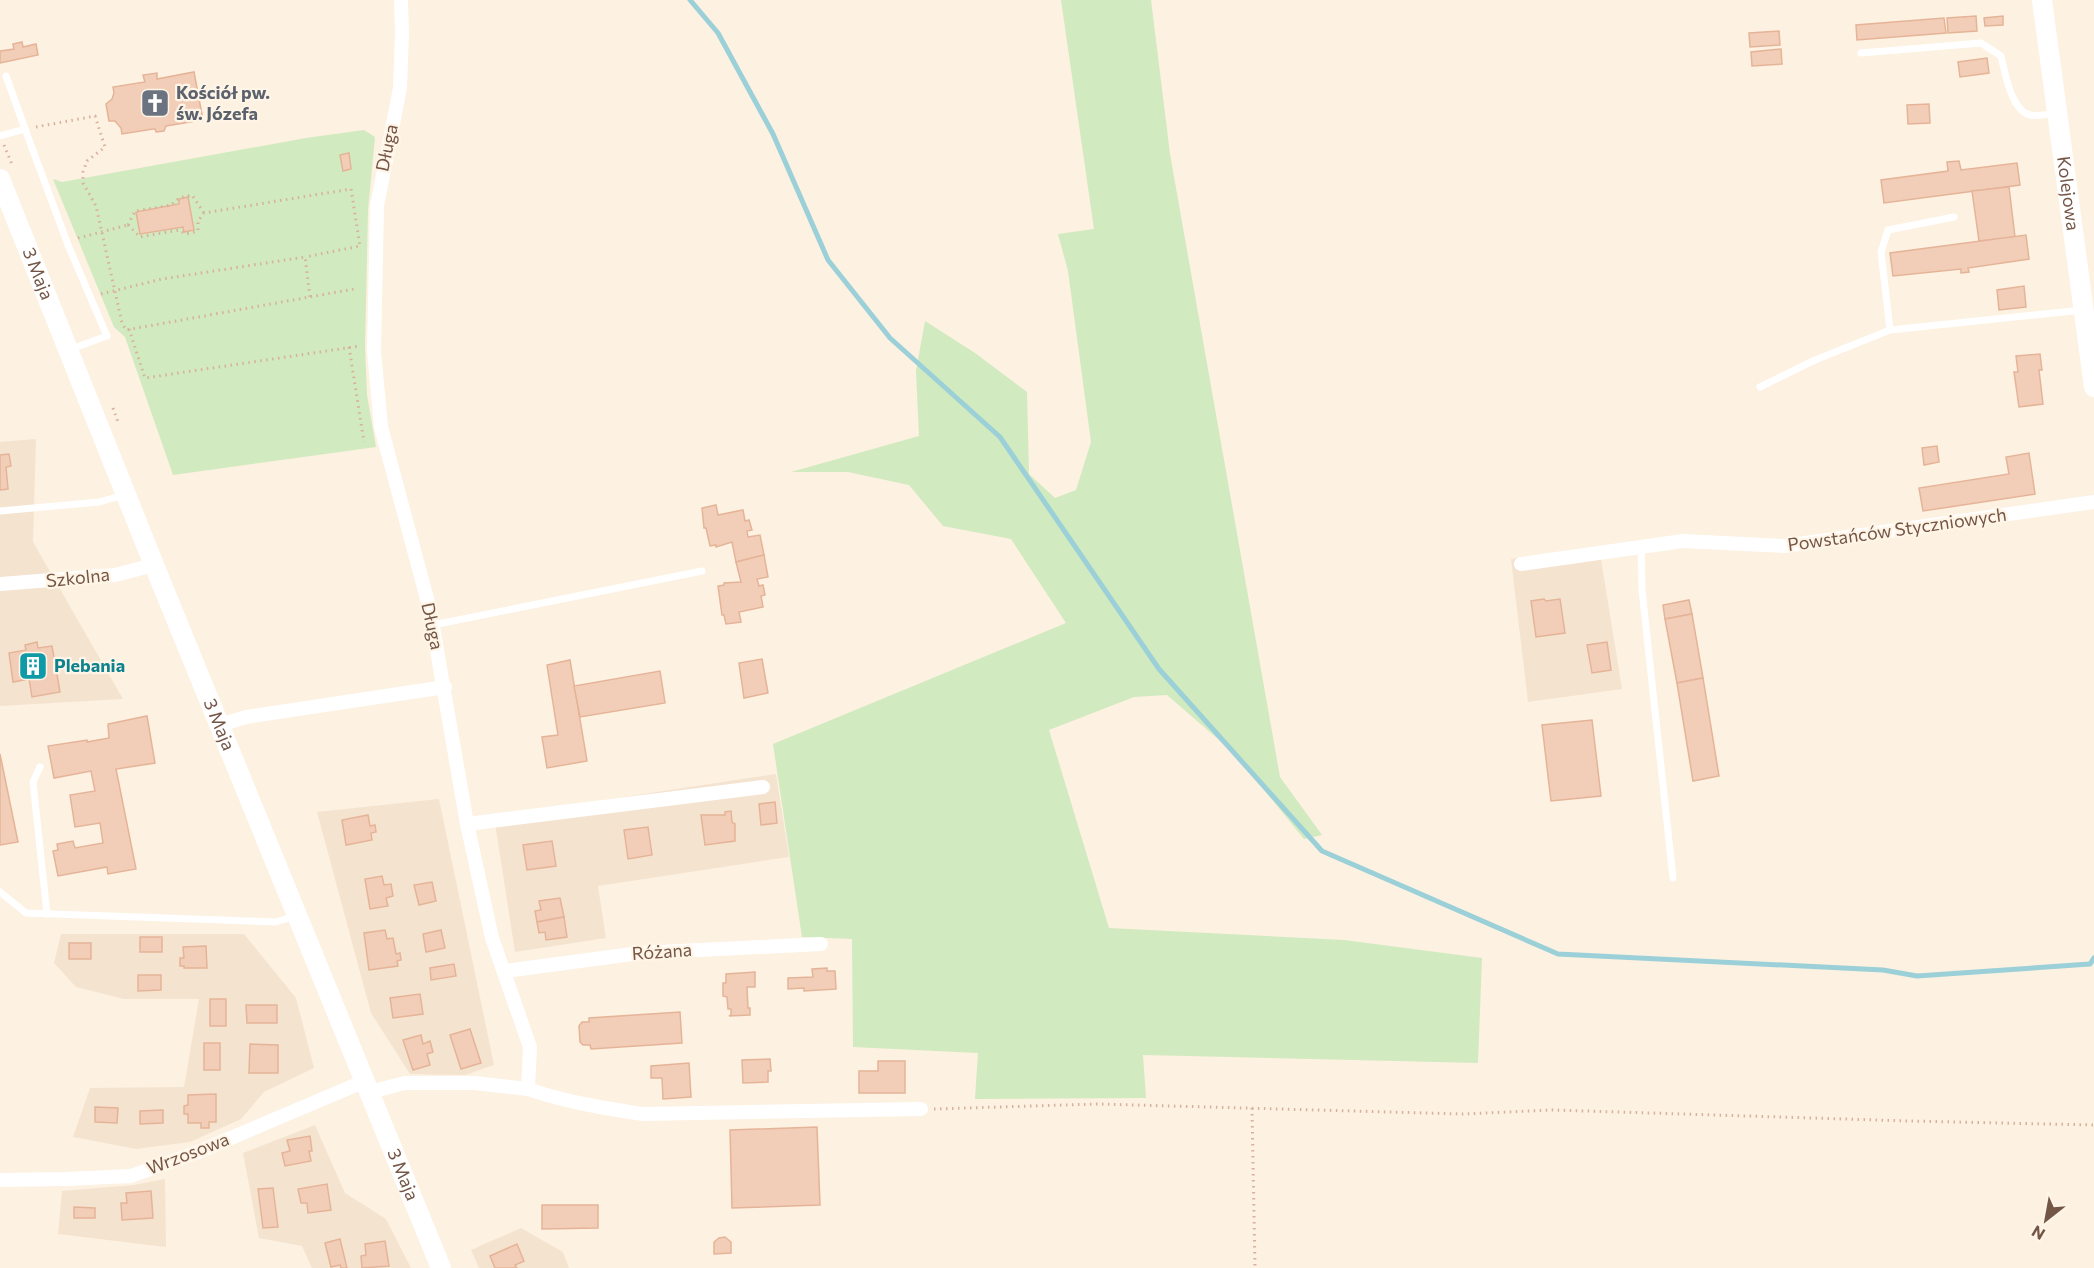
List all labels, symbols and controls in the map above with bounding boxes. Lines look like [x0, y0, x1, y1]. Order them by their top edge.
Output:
place label: Kościół pw. św. Józefa [176, 81, 270, 124]
church icon: Kościół pw. św. Józefa [139, 87, 171, 119]
street label: Długa [370, 122, 402, 173]
street label: Kolejowa [2053, 155, 2085, 232]
street label: 3 Maja [18, 244, 59, 303]
street label: Powstańców Styczniowych [1786, 503, 2008, 555]
street label: Szkolna [45, 563, 111, 591]
street label: Długa [417, 600, 449, 651]
building icon: Plebania [17, 650, 49, 682]
place label: Plebania [54, 654, 125, 676]
street label: 3 Maja [200, 695, 241, 754]
street label: Różana [631, 938, 693, 964]
street label: Wrzosowa [143, 1127, 232, 1179]
street label: 3 Maja [383, 1145, 424, 1203]
north arrow [2016, 1190, 2076, 1250]
text: N [2028, 1222, 2048, 1245]

